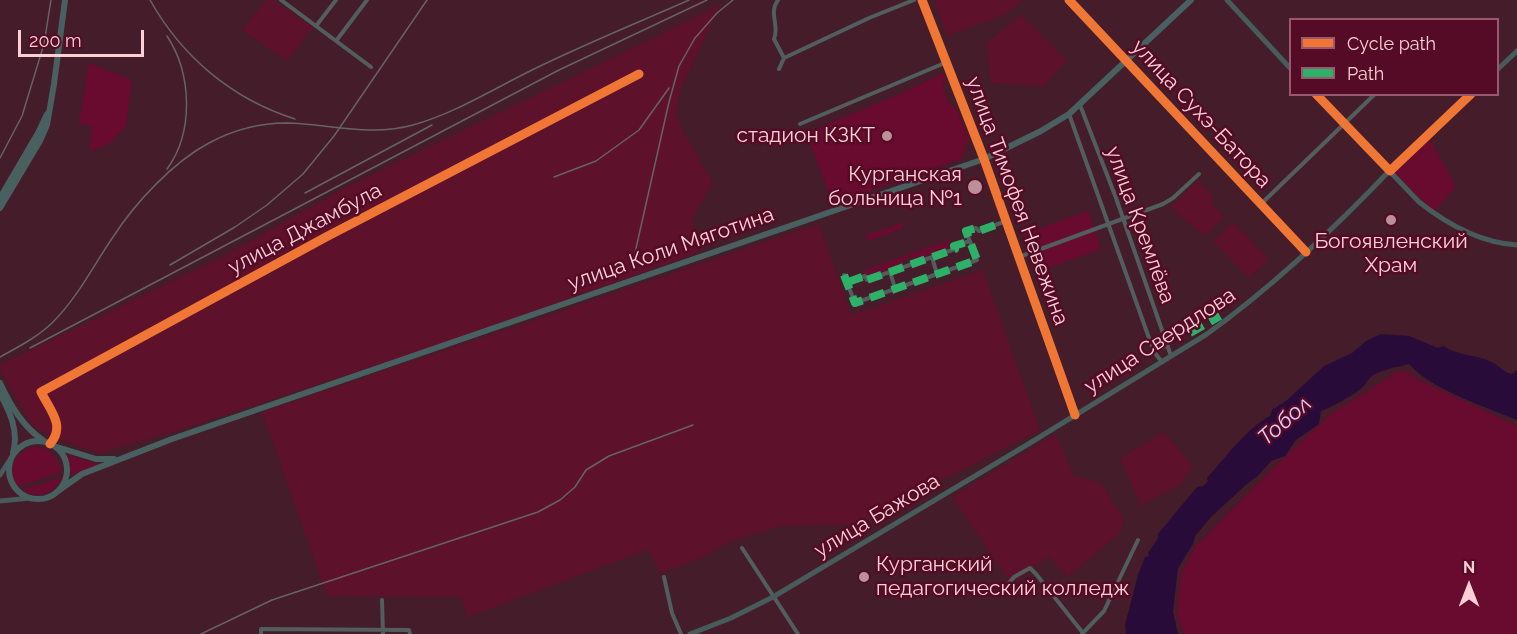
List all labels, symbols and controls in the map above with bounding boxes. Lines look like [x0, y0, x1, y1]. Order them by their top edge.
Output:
scale bar [21, 18, 147, 56]
legend [1289, 18, 1499, 96]
text: 200 m [29, 30, 82, 51]
text: Cycle path [1347, 33, 1436, 54]
street label: улица Сухэ-Батора [1126, 35, 1276, 193]
text: Path [1347, 63, 1384, 84]
street label: улица Тимофея Невежина [960, 73, 1074, 329]
place label: стадион КЗКТ [736, 123, 875, 149]
marker: стадион КЗКТ [880, 129, 894, 143]
street label: улица Кремлёва [1100, 143, 1180, 307]
place label: Курганская больница №1 [828, 162, 962, 212]
street label: улица Джамбула [224, 178, 386, 280]
marker: Курганская больница №1 [966, 178, 984, 196]
street label: улица Коли Мяготина [565, 202, 777, 296]
marker: Богоявленский Храм [1384, 213, 1398, 227]
place label: Богоявленский Храм [1314, 229, 1468, 279]
street label: улица Свердлова [1080, 283, 1240, 399]
water label: Тобол [1253, 391, 1317, 451]
street label: улица Бажова [810, 469, 944, 563]
place label: Курганский педагогический колледж [876, 552, 1130, 602]
north arrow [1439, 556, 1499, 616]
text: N [1463, 558, 1475, 577]
marker: Курганский педагогический колледж [857, 570, 871, 584]

